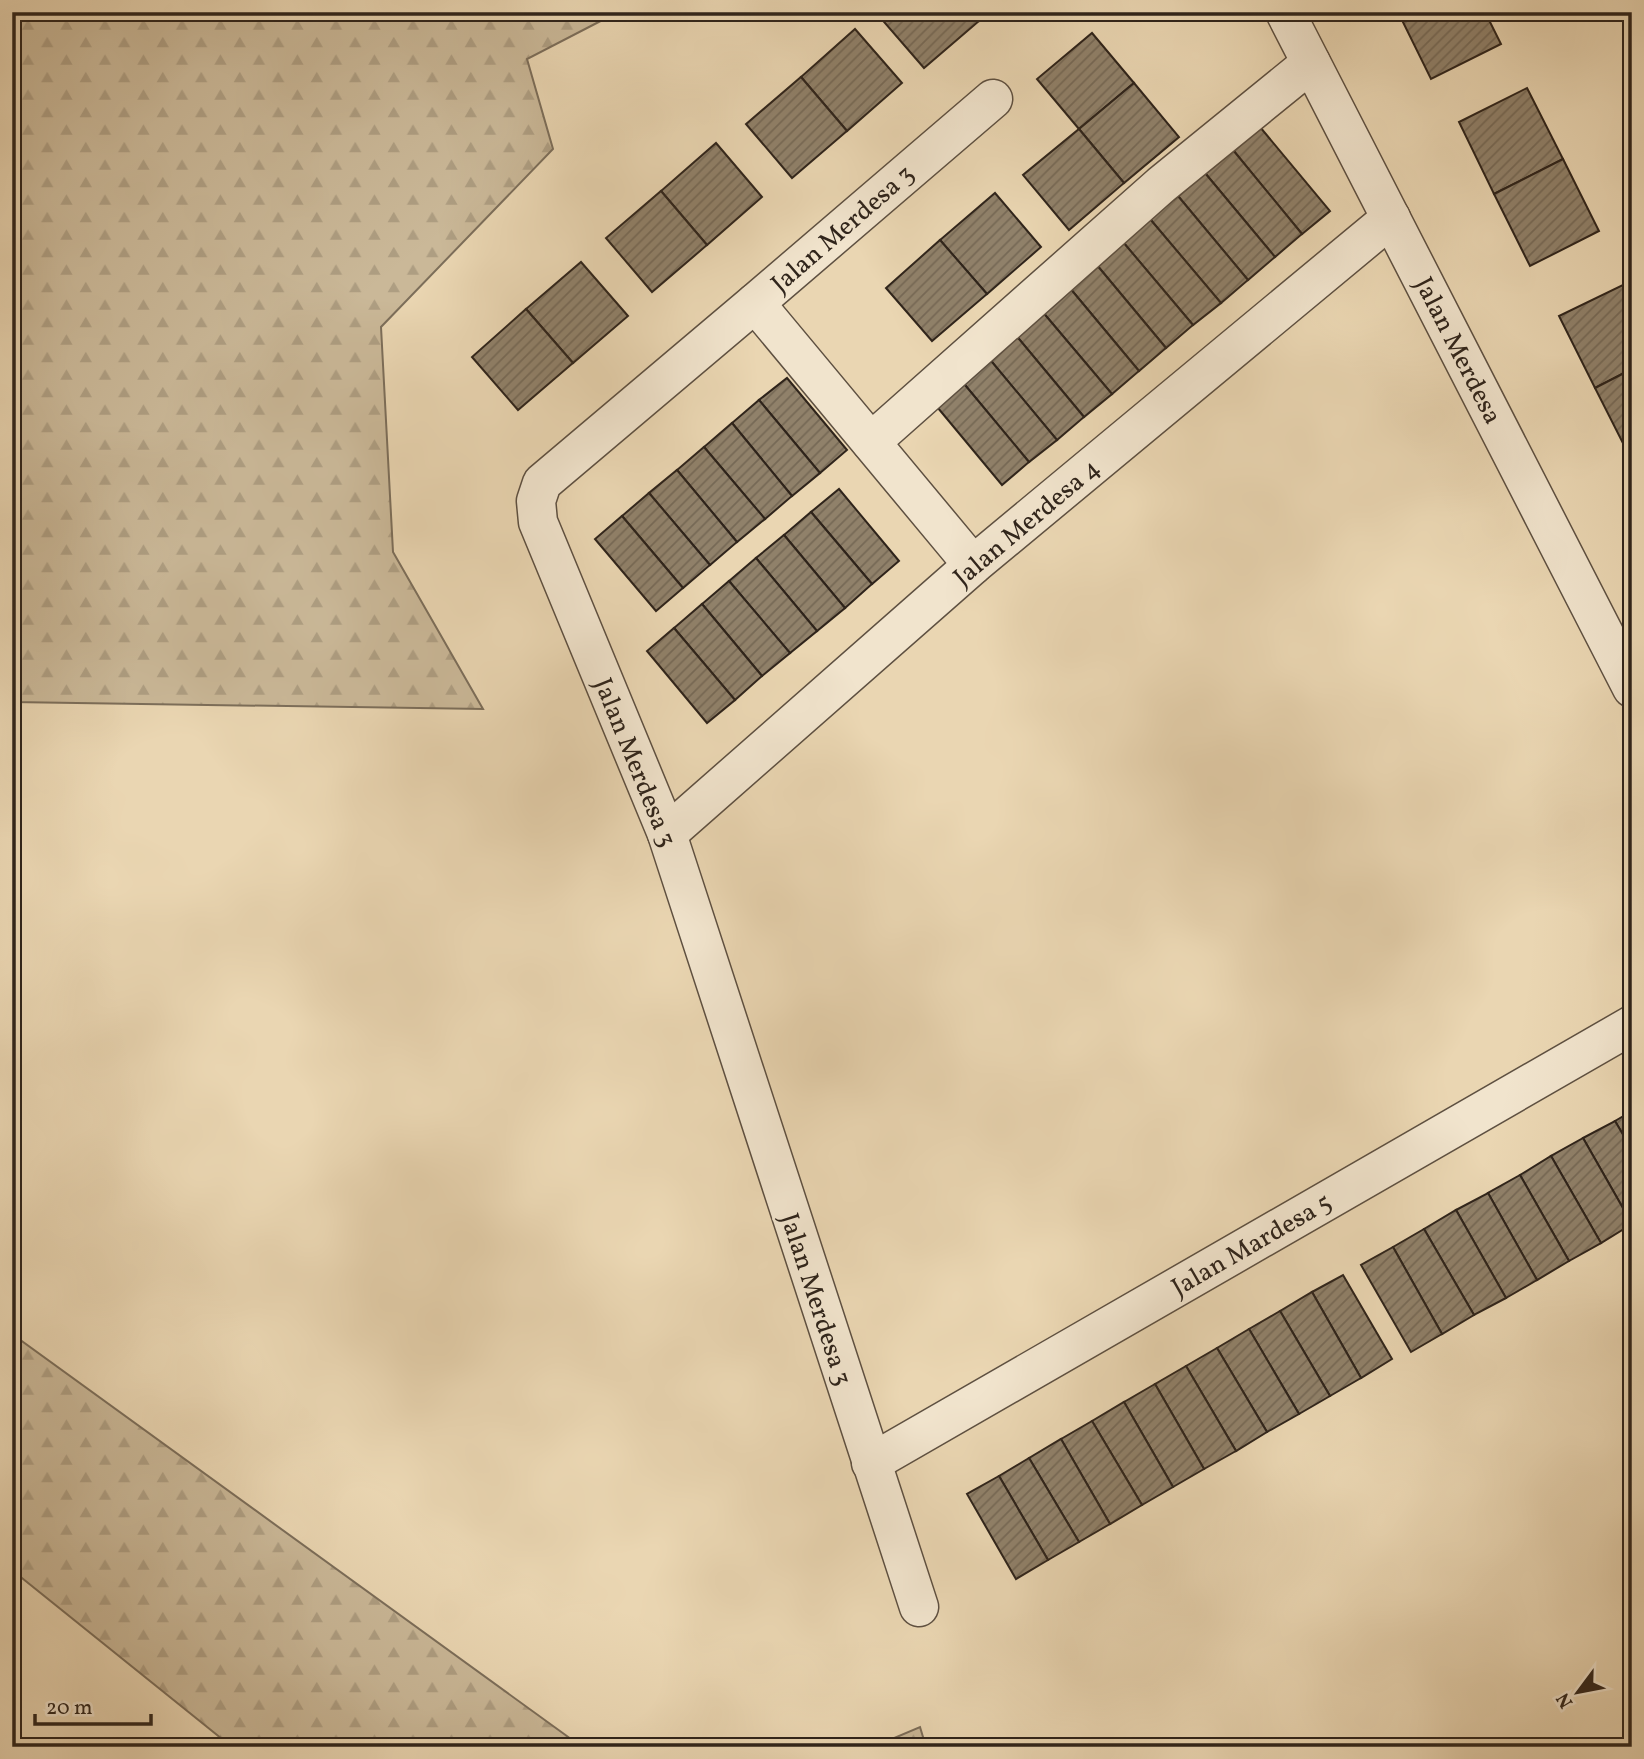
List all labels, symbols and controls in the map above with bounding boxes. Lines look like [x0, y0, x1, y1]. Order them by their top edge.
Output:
street label: Jalan Merdesa 3 [764, 157, 923, 302]
street label: Jalan Merdesa [1405, 271, 1510, 431]
street label: Jalan Merdesa 4 [946, 451, 1108, 596]
street label: Jalan Merdesa 3 [584, 673, 684, 853]
street label: Jalan Mardesa 5 [1165, 1185, 1339, 1306]
street label: Jalan Merdesa 3 [770, 1209, 860, 1391]
north arrow [1542, 1658, 1612, 1728]
scale bar [35, 1682, 150, 1726]
text: N [1550, 1687, 1580, 1713]
text: 20 m [46, 1694, 92, 1723]

